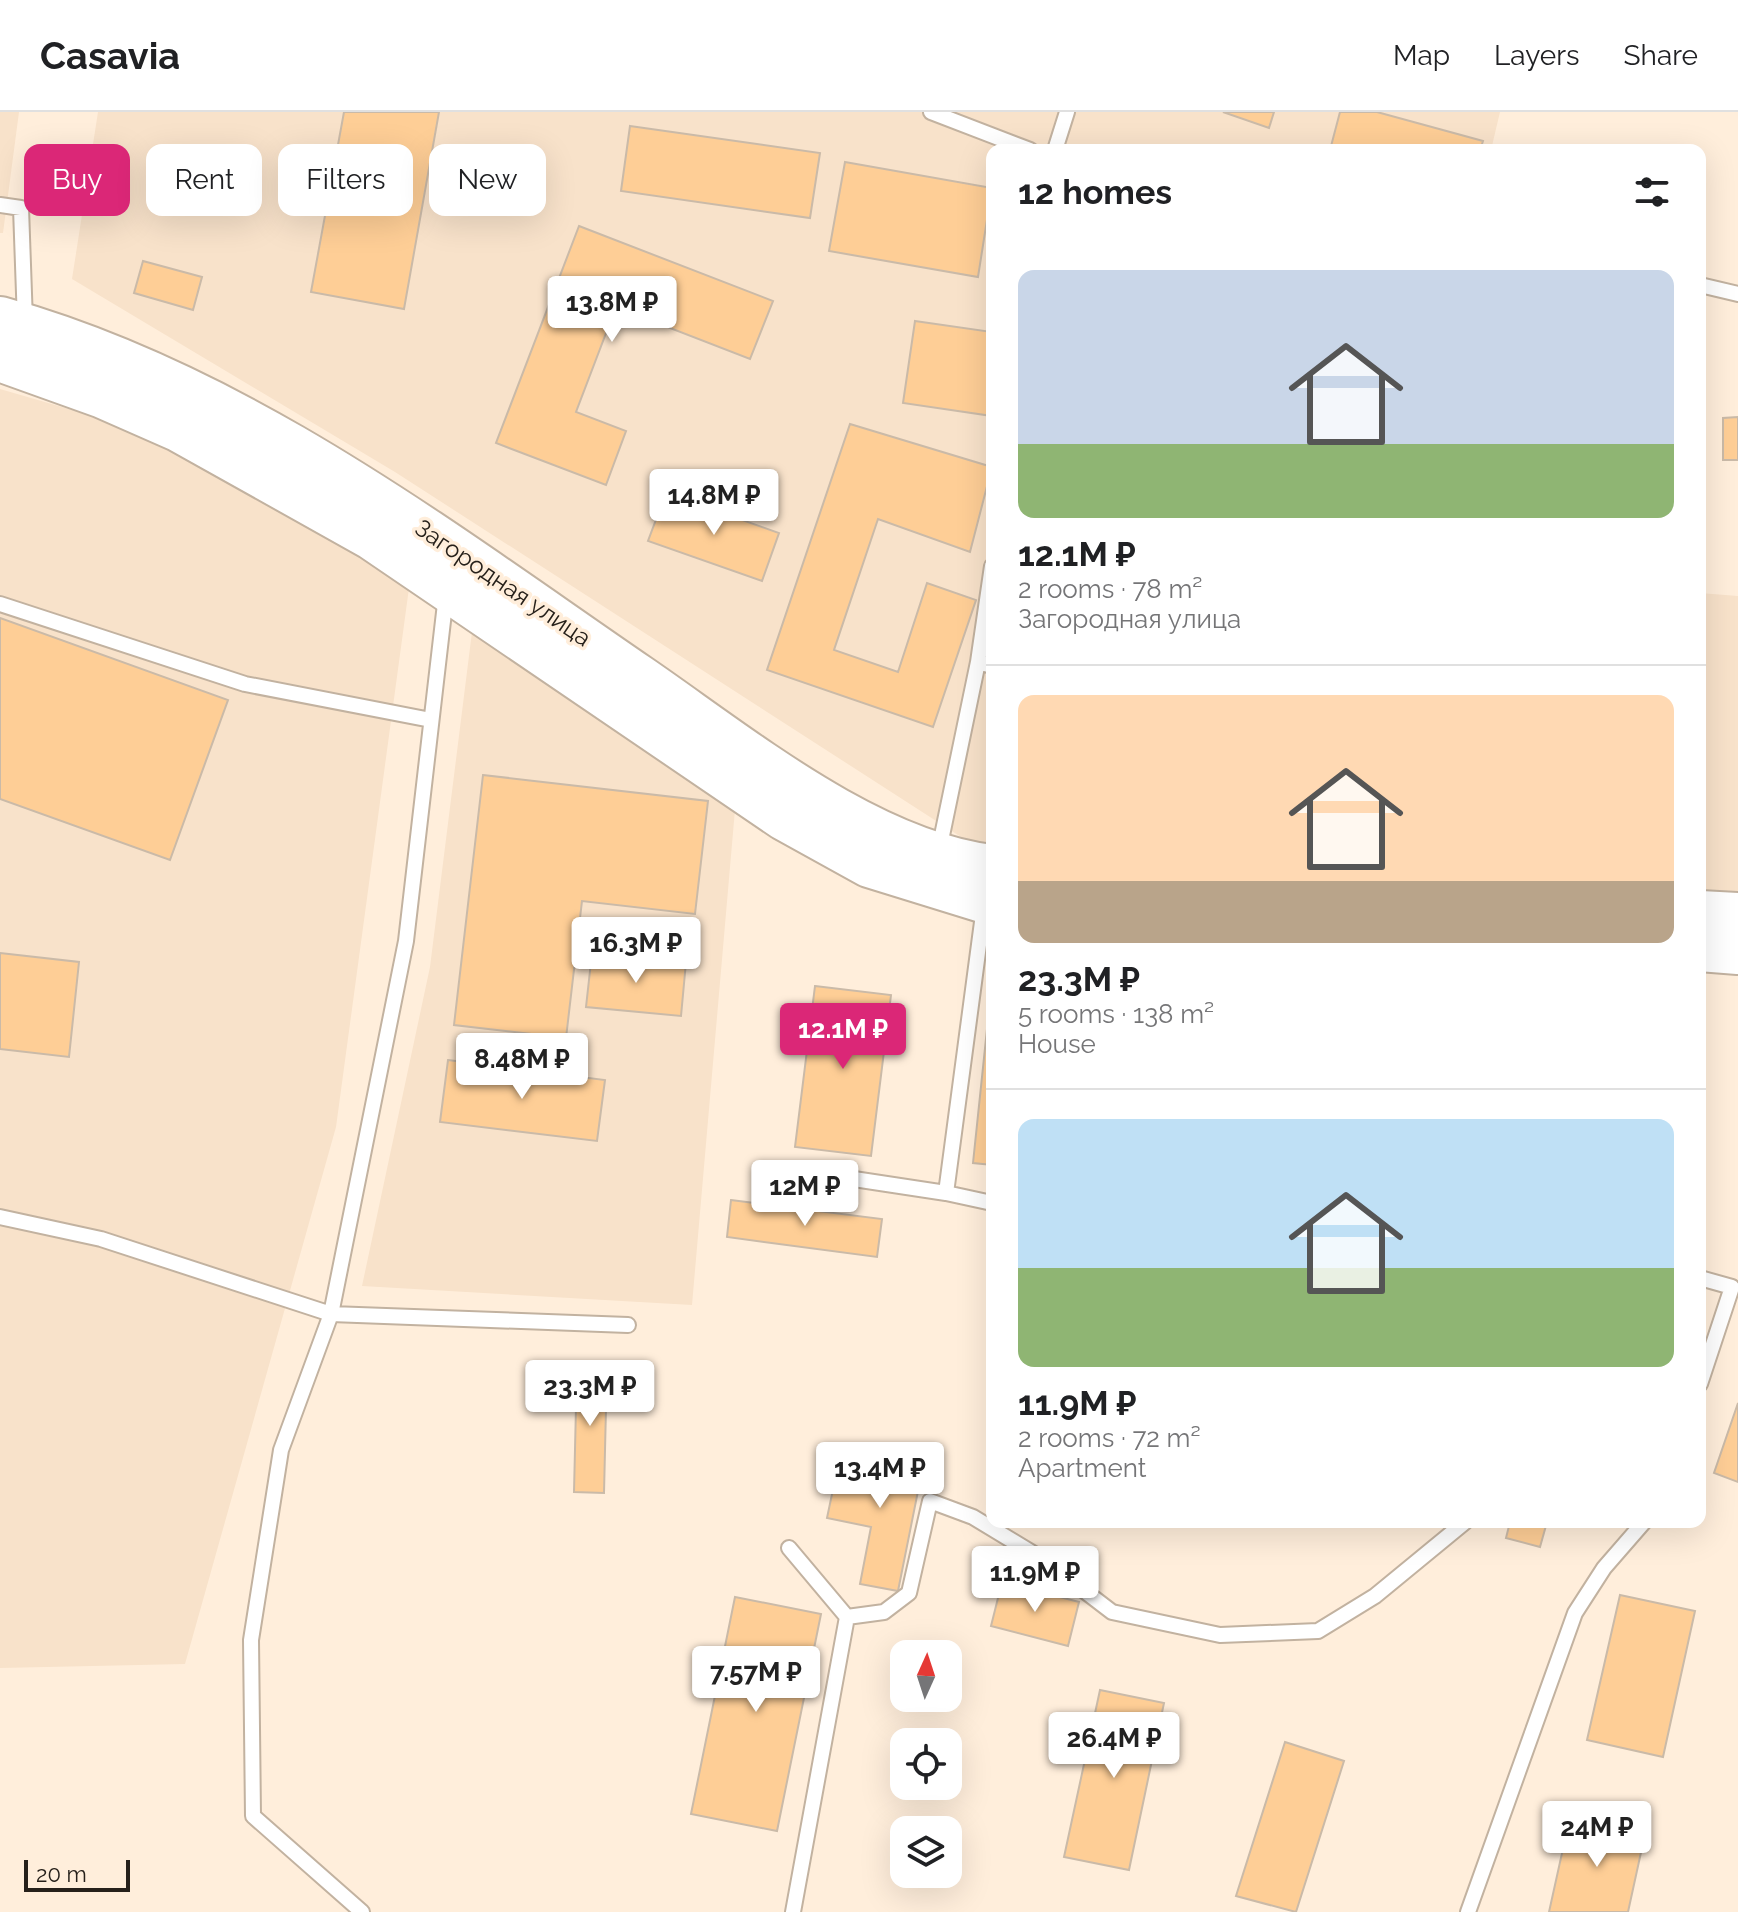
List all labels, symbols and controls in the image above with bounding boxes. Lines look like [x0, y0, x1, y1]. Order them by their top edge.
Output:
text: Casavia [40, 33, 180, 78]
text: Map [1393, 39, 1450, 72]
text: Layers [1494, 39, 1580, 72]
text: Share [1624, 39, 1698, 72]
chip: Buy [24, 144, 130, 216]
chip: Rent [146, 144, 262, 216]
chip: Filters [278, 144, 413, 216]
chip: New [429, 144, 546, 216]
icon: filters [1630, 170, 1674, 214]
text: 12 homes [1018, 172, 1172, 212]
pin: 13.8M ₽ [538, 276, 686, 344]
text: 13.8M ₽ [566, 287, 658, 317]
icon: home [1274, 322, 1418, 466]
pin: 14.8M ₽ [640, 469, 788, 537]
text: 14.8M ₽ [667, 480, 761, 510]
street label: Загородная улица [410, 513, 597, 652]
text: 12.1M ₽ [1018, 534, 1136, 574]
text: 2 rooms · 78 m² [1018, 574, 1202, 604]
text: Загородная улица [1018, 604, 1241, 634]
icon: home [1274, 747, 1418, 891]
pin: 16.3M ₽ [562, 917, 710, 985]
text: 16.3M ₽ [590, 928, 682, 958]
text: 23.3M ₽ [1018, 959, 1140, 999]
text: 5 rooms · 138 m² [1018, 999, 1214, 1029]
pin: 12.1M ₽ [769, 1003, 917, 1071]
text: 12.1M ₽ [798, 1014, 888, 1044]
text: House [1018, 1029, 1096, 1059]
pin: 8.48M ₽ [448, 1033, 596, 1101]
text: 8.48M ₽ [474, 1044, 570, 1074]
pin: 12M ₽ [749, 1160, 861, 1228]
text: 12M ₽ [769, 1171, 841, 1201]
icon: home [1274, 1171, 1418, 1315]
pin: 23.3M ₽ [516, 1360, 664, 1428]
text: 23.3M ₽ [543, 1371, 637, 1401]
text: 11.9M ₽ [1018, 1383, 1137, 1423]
text: 2 rooms · 72 m² [1018, 1423, 1201, 1453]
pin: 13.4M ₽ [806, 1442, 954, 1510]
text: 13.4M ₽ [834, 1453, 926, 1483]
text: Apartment [1018, 1453, 1147, 1483]
pin: 11.9M ₽ [961, 1546, 1109, 1614]
text: 11.9M ₽ [990, 1557, 1080, 1587]
north arrow [890, 1640, 962, 1712]
map controls [890, 1640, 962, 1888]
pin: 7.57M ₽ [682, 1646, 830, 1714]
text: 7.57M ₽ [710, 1657, 802, 1687]
pin: 26.4M ₽ [1040, 1712, 1188, 1780]
text: 26.4M ₽ [1067, 1723, 1161, 1753]
button: locate [890, 1728, 962, 1800]
pin: 24M ₽ [1541, 1801, 1653, 1869]
text: 24M ₽ [1560, 1812, 1634, 1842]
button: layers [890, 1816, 962, 1888]
scale bar [24, 1856, 130, 1892]
text: 20 m [36, 1861, 87, 1887]

